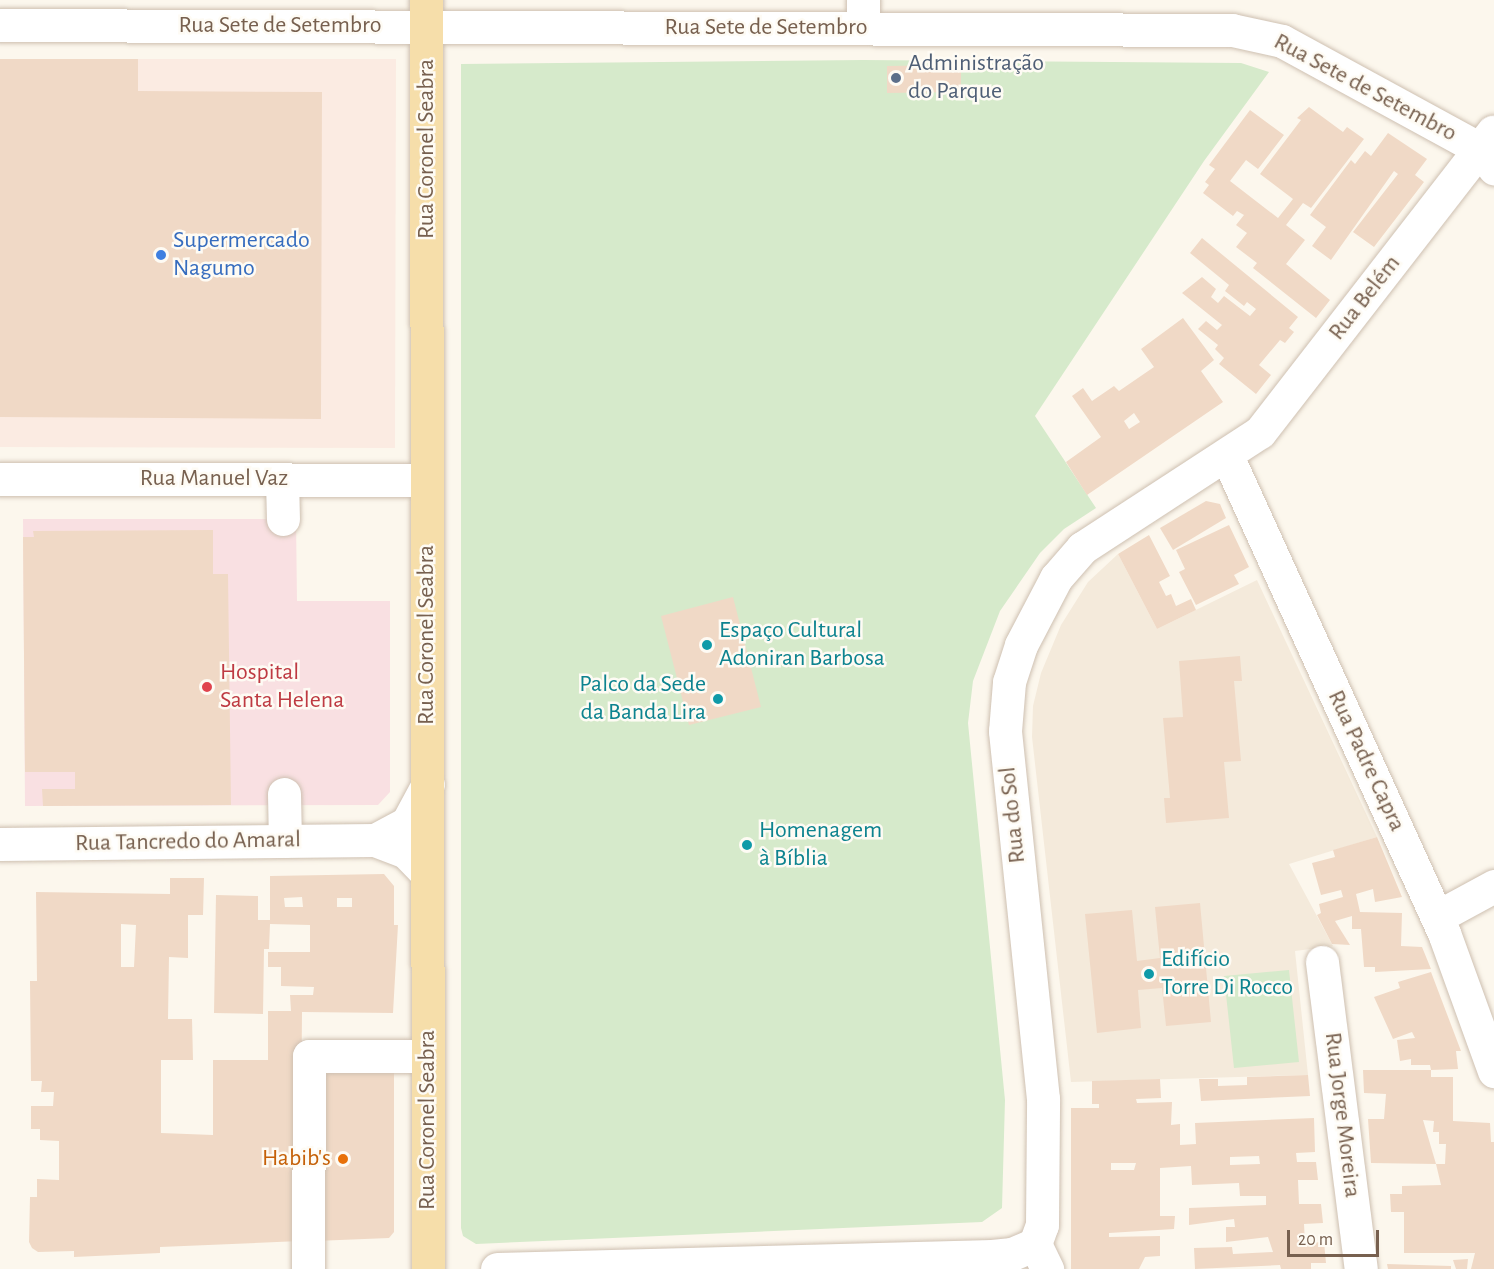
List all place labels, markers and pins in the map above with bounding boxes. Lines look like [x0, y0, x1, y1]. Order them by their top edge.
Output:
place label: Administração do Parque [908, 50, 1044, 106]
marker: Administração do Parque [889, 71, 903, 85]
place label: Supermercado Nagumo [173, 227, 310, 283]
marker: Supermercado Nagumo [154, 248, 168, 262]
place label: Espaço Cultural Adoniran Barbosa [719, 617, 885, 673]
marker: Espaço Cultural Adoniran Barbosa [700, 638, 714, 652]
place label: Hospital Santa Helena [220, 659, 344, 715]
place label: Palco da Sede da Banda Lira [579, 671, 706, 727]
marker: Hospital Santa Helena [198, 678, 216, 696]
marker: Palco da Sede da Banda Lira [711, 692, 725, 706]
place label: Homenagem à Bíblia [759, 817, 882, 873]
marker: Homenagem à Bíblia [740, 838, 754, 852]
place label: Edifício Torre Di Rocco [1161, 946, 1293, 1002]
marker: Edifício Torre Di Rocco [1142, 967, 1156, 981]
place label: Habib's [262, 1145, 331, 1173]
marker: Habib's [336, 1152, 350, 1166]

